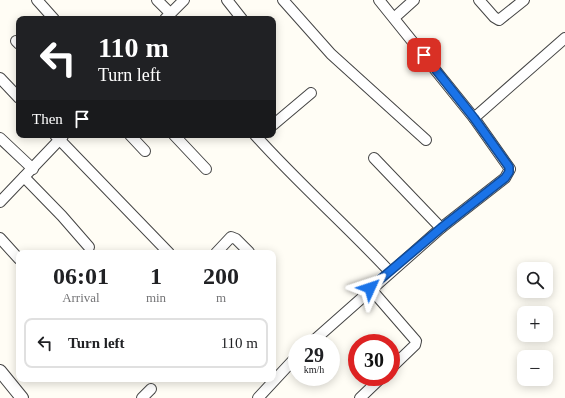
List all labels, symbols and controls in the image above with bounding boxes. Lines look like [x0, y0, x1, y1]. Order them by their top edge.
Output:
icon: left [32, 32, 84, 84]
text: 110 m [98, 32, 169, 63]
pin [407, 38, 441, 72]
icon: arrive [413, 44, 435, 66]
text: Turn left [98, 65, 161, 85]
icon: arrive [71, 108, 93, 130]
text: Then [32, 111, 63, 127]
map controls [517, 262, 553, 386]
button: search [517, 262, 553, 298]
text: 06:01 [53, 263, 109, 289]
text: 1 [150, 263, 162, 289]
text: 200 [203, 263, 239, 289]
position arrow [349, 267, 391, 309]
text: Arrival [62, 290, 100, 305]
text: min [146, 290, 166, 305]
text: m [216, 290, 226, 305]
button: + [517, 306, 553, 342]
icon: left [34, 332, 56, 354]
speed limit sign: 30 [348, 334, 400, 386]
text: Turn left [68, 335, 125, 351]
text: 110 m [221, 335, 258, 351]
text: 29 [304, 344, 324, 366]
button: − [517, 350, 553, 386]
text: km/h [304, 364, 324, 375]

